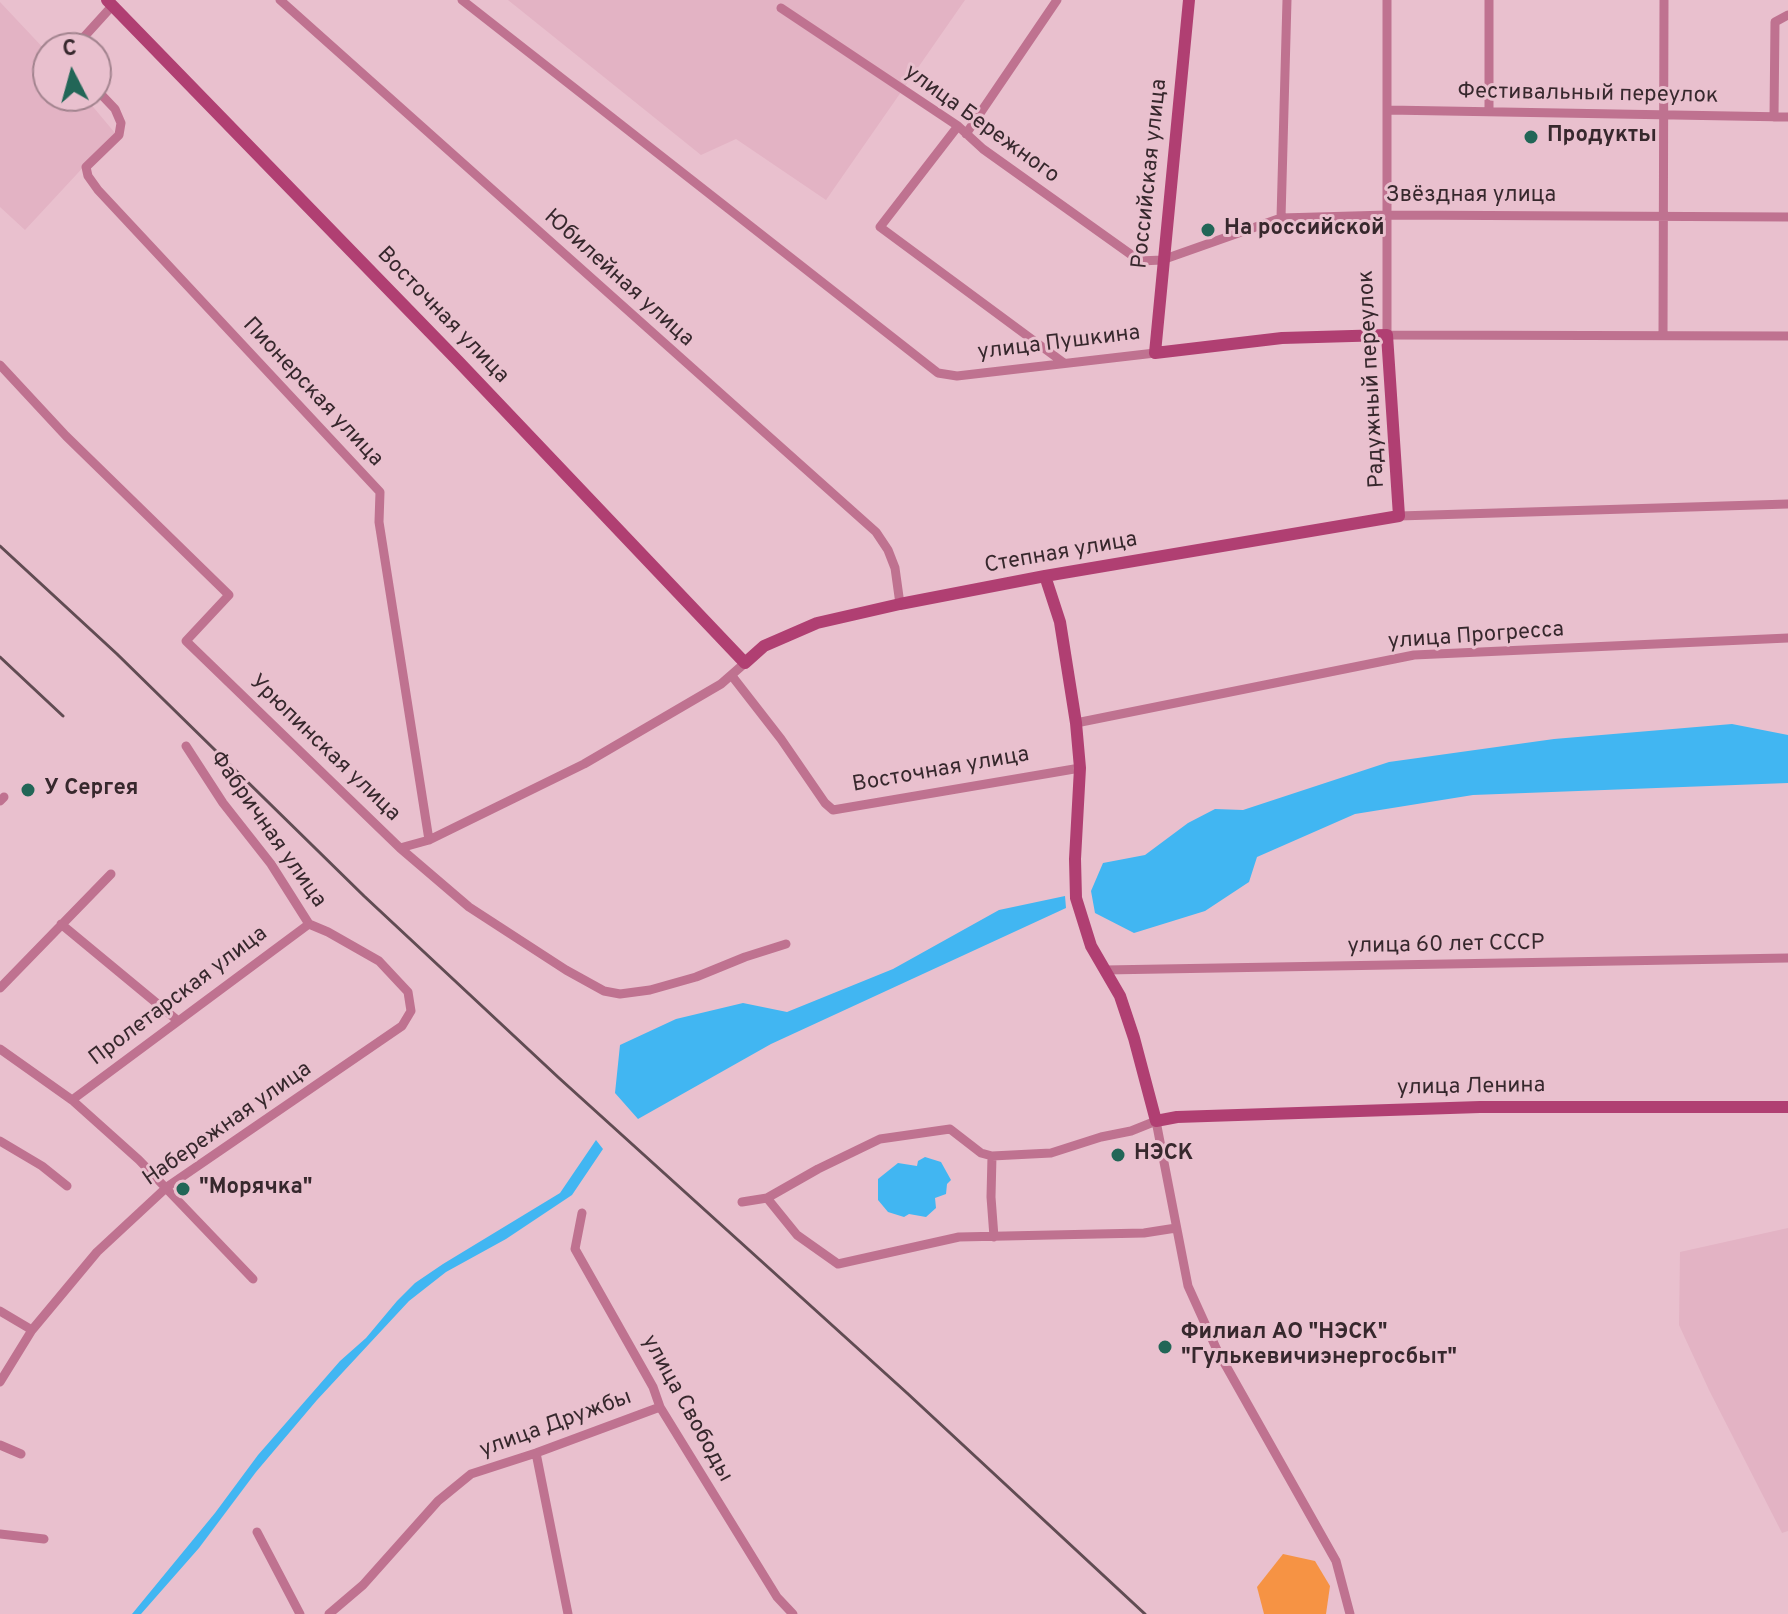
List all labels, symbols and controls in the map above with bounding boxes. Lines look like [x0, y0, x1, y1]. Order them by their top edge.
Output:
north arrow [32, 32, 112, 112]
text: С [61, 35, 78, 64]
street label: улица Бережного [898, 60, 1064, 190]
street label: Российская улица [1128, 78, 1174, 270]
street label: Фестивальный переулок [1457, 80, 1719, 110]
place label: Продукты [1547, 124, 1657, 150]
marker: Продукты [1522, 128, 1540, 146]
street label: Звёздная улица [1386, 184, 1556, 210]
street label: Юбилейная улица [538, 205, 698, 353]
place label: На российской [1224, 217, 1384, 243]
marker: На российской [1199, 221, 1217, 239]
street label: Восточная улица [370, 242, 514, 390]
street label: Радужный переулок [1354, 269, 1392, 489]
street label: Пионерская улица [236, 313, 388, 473]
street label: улица Пушкина [976, 321, 1142, 367]
street label: Степная улица [983, 528, 1139, 580]
street label: улица Прогресса [1387, 618, 1565, 656]
street label: Урюпинская улица [243, 670, 405, 828]
street label: Восточная улица [850, 742, 1032, 800]
street label: Фабричная улица [203, 747, 331, 913]
place label: У Сергея [44, 777, 138, 803]
marker: У Сергея [19, 781, 37, 799]
street label: Пролетарская улица [85, 921, 273, 1073]
street label: улица 60 лет СССР [1347, 931, 1545, 961]
street label: Набережная улица [139, 1057, 317, 1193]
street label: улица Ленина [1397, 1074, 1545, 1102]
place label: НЭСК [1134, 1142, 1193, 1168]
marker: НЭСК [1109, 1146, 1127, 1164]
place label: "Морячка" [199, 1176, 313, 1202]
marker: "Морячка" [174, 1180, 192, 1198]
place label: Филиал АО "НЭСК" "Гулькевичиэнергосбыт" [1181, 1321, 1457, 1372]
street label: улица Свободы [635, 1331, 737, 1487]
marker: Филиал АО "НЭСК" "Гулькевичиэнергосбыт" [1156, 1338, 1174, 1356]
street label: улица Дружбы [476, 1385, 636, 1465]

